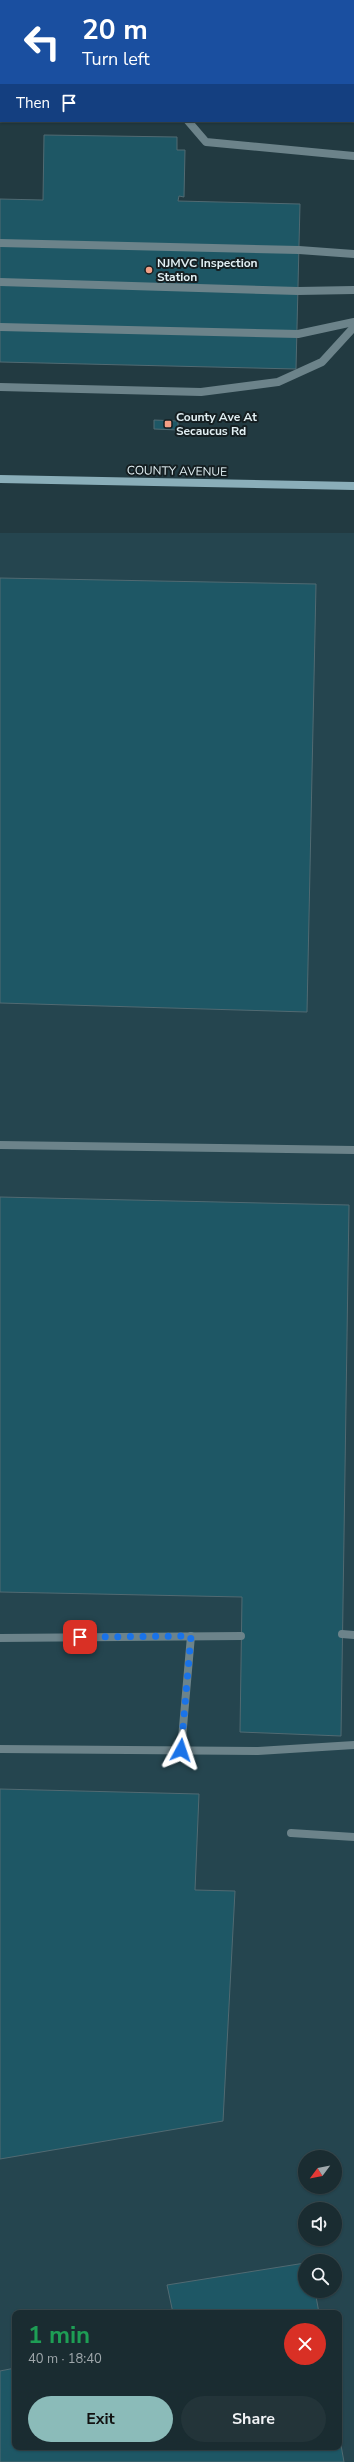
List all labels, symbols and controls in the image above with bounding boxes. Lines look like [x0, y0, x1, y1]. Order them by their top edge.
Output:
text: 20 m [82, 11, 148, 49]
icon: left [16, 16, 68, 68]
text: Turn left [82, 47, 150, 71]
icon: arrive [58, 92, 80, 114]
text: Then [16, 93, 50, 113]
place label: NJMVC Inspection Station [157, 255, 258, 285]
marker: NJMVC Inspection Station [144, 265, 154, 275]
place label: County Ave At Secaucus Rd [176, 409, 257, 439]
marker: County Ave At Secaucus Rd [163, 419, 173, 429]
street label: COUNTY AVENUE [127, 462, 227, 480]
pin [63, 1620, 97, 1654]
icon: arrive [69, 1626, 91, 1648]
position arrow [160, 1729, 202, 1771]
north arrow [298, 2150, 342, 2194]
map controls [298, 2150, 342, 2298]
button: sound [298, 2202, 342, 2246]
button: search [298, 2254, 342, 2298]
text: 1 min [28, 2319, 90, 2351]
button: close [284, 2323, 326, 2365]
text: 40 m · 18:40 [28, 2350, 102, 2368]
button: Exit [28, 2396, 173, 2442]
button: Share [181, 2396, 326, 2442]

